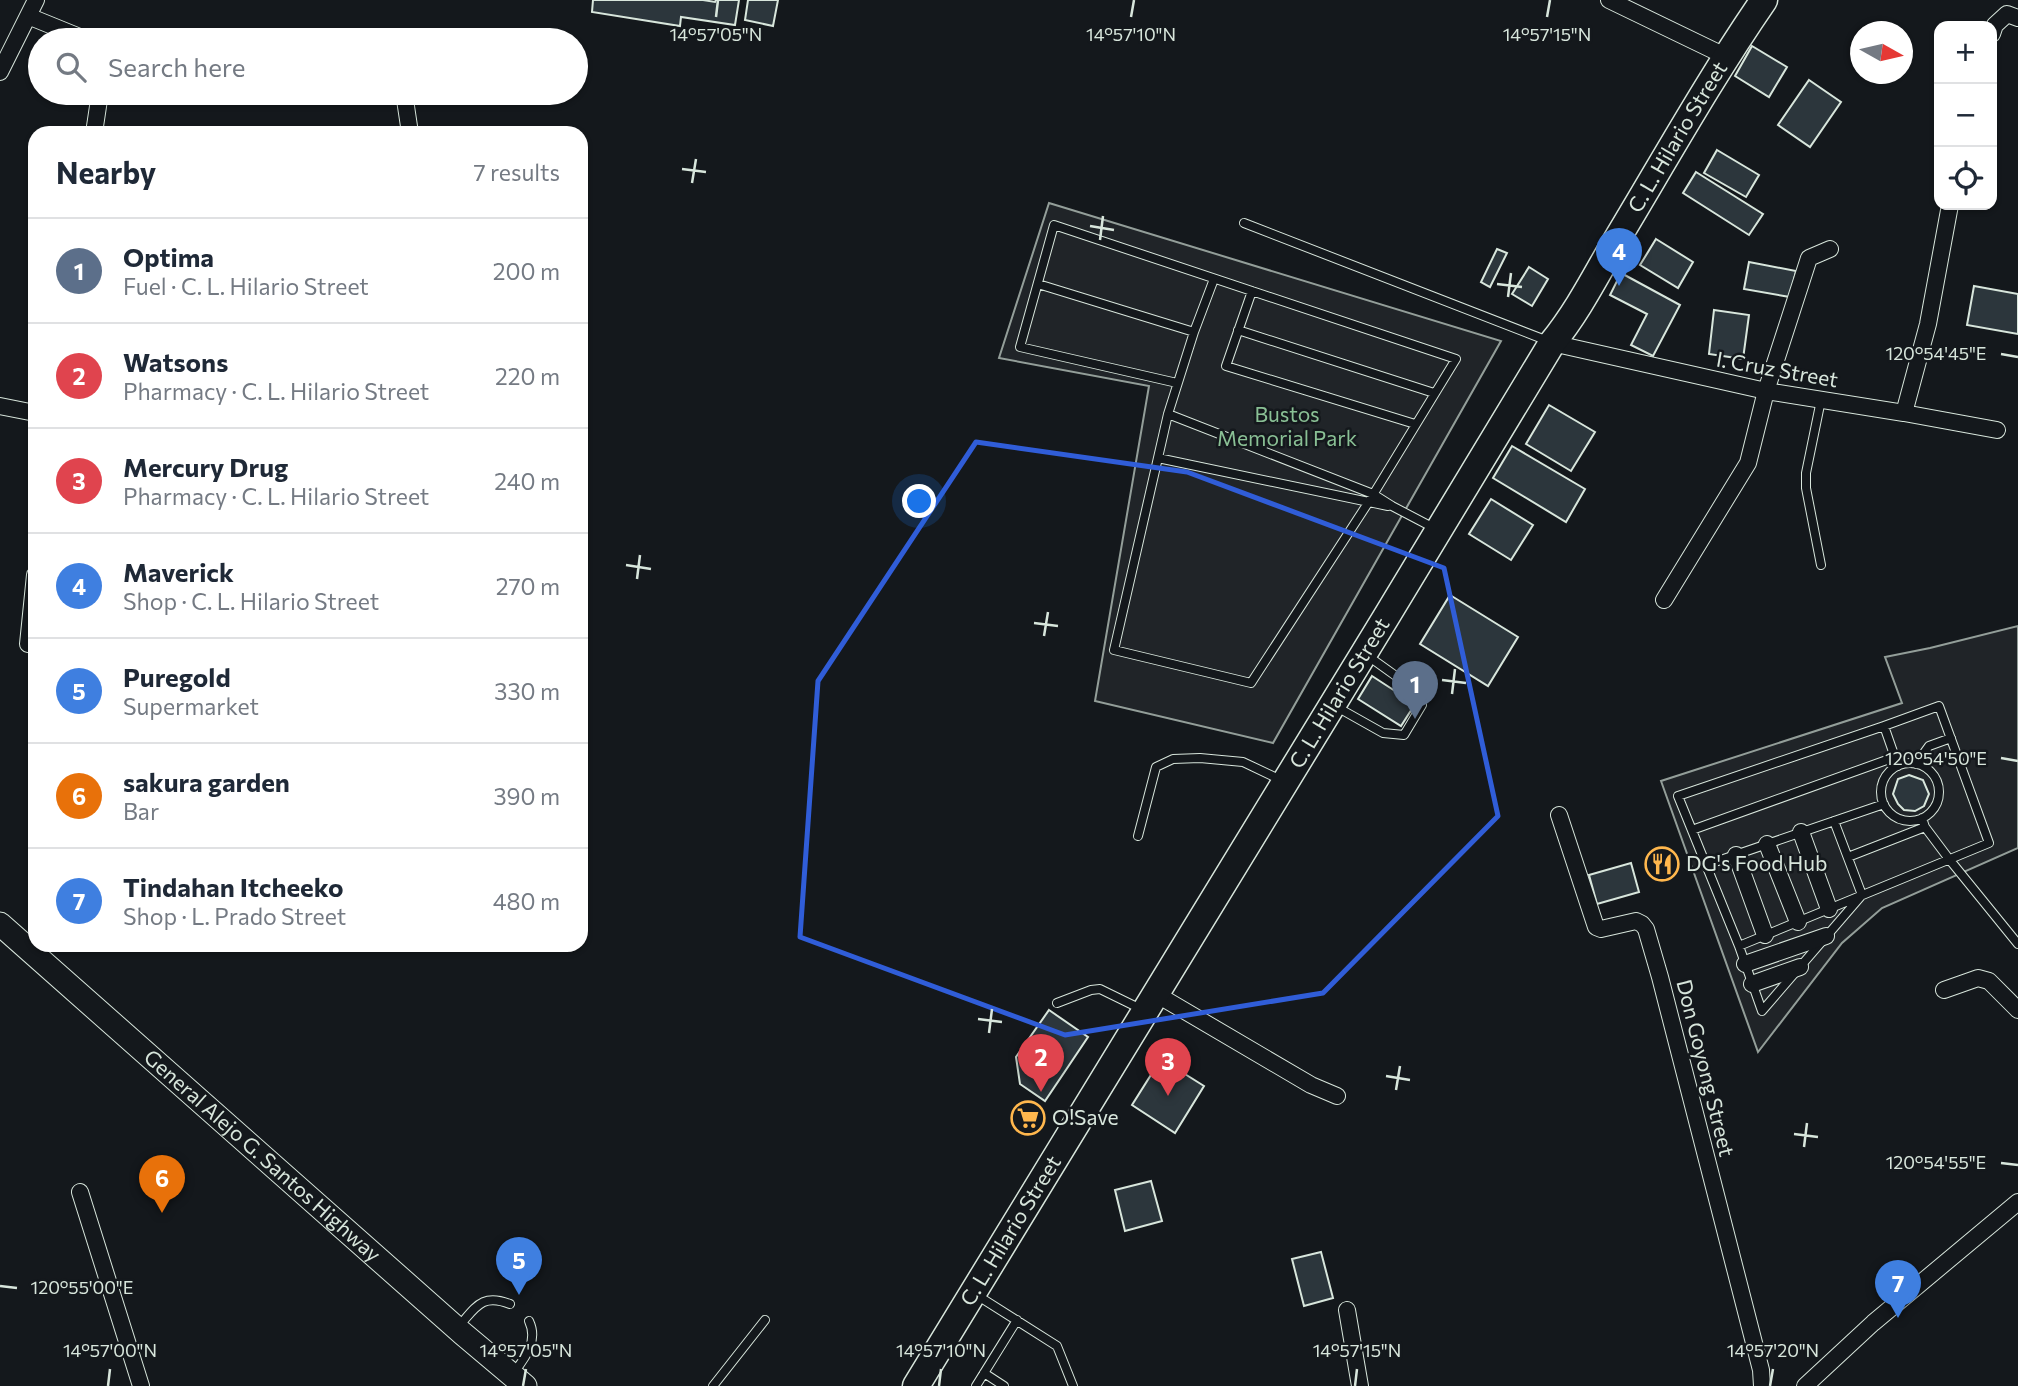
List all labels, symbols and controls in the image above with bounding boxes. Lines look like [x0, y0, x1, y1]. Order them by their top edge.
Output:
north arrow [1850, 21, 1913, 84]
map controls [1934, 21, 1997, 210]
button: + [1934, 21, 1997, 84]
text: 14°57'05"N [670, 23, 762, 45]
text: 14°57'10"N [1086, 23, 1176, 45]
text: 14°57'15"N [1503, 23, 1591, 45]
search box [28, 28, 588, 105]
icon: search [52, 48, 90, 86]
text: Search here [108, 51, 246, 82]
street label: C. L. Hilario Street [1622, 56, 1731, 216]
button: − [1934, 84, 1997, 147]
button: locate [1934, 147, 1997, 210]
text: Nearby [56, 153, 156, 190]
text: 7 results [473, 158, 560, 186]
pin: 4 [1596, 228, 1642, 286]
text: Optima [123, 241, 214, 272]
text: 1 [74, 257, 84, 285]
text: 200 m [493, 257, 560, 285]
text: Fuel · C. L. Hilario Street [123, 272, 369, 300]
text: 120°54'45"E [1885, 342, 1987, 364]
text: Watsons [123, 346, 228, 377]
street label: I. Cruz Street [1714, 346, 1840, 392]
text: 2 [72, 362, 86, 390]
text: 220 m [495, 362, 560, 390]
text: Pharmacy · C. L. Hilario Street [123, 377, 429, 405]
park label: Bustos Memorial Park [1217, 401, 1357, 450]
text: Mercury Drug [123, 451, 288, 482]
text: 3 [72, 467, 86, 495]
text: 240 m [494, 467, 560, 495]
text: Pharmacy · C. L. Hilario Street [123, 482, 429, 510]
your location [902, 484, 936, 518]
text: Maverick [123, 556, 234, 587]
text: 4 [72, 572, 86, 600]
text: 270 m [496, 572, 560, 600]
text: Shop · C. L. Hilario Street [123, 587, 379, 615]
street label: C. L. Hilario Street [1283, 613, 1394, 772]
text: Puregold [123, 661, 231, 692]
pin: 1 [1392, 661, 1438, 719]
text: 5 [72, 677, 86, 705]
text: 330 m [494, 677, 560, 705]
text: Supermarket [123, 692, 259, 720]
text: 120°54'50"E [1885, 747, 1987, 769]
text: sakura garden [123, 766, 290, 797]
text: 6 [72, 782, 86, 810]
text: 390 m [493, 782, 560, 810]
text: Bar [123, 797, 159, 825]
restaurant icon: DG's Food Hub [1643, 845, 1681, 883]
place label: DG's Food Hub [1686, 850, 1827, 875]
text: Tindahan Itcheeko [123, 871, 344, 902]
text: 7 [73, 887, 85, 915]
text: 480 m [493, 887, 560, 915]
text: Shop · L. Prado Street [123, 902, 346, 930]
street label: Don Goyong Street [1672, 977, 1741, 1159]
pin: 2 [1018, 1034, 1064, 1092]
pin: 3 [1145, 1038, 1191, 1096]
street label: General Alejo G. Santos Highway [140, 1044, 387, 1266]
supermarket icon: O!Save [1009, 1099, 1047, 1137]
place label: O!Save [1052, 1104, 1119, 1129]
street label: C. L. Hilario Street [954, 1150, 1065, 1310]
text: 120°54'55"E [1886, 1151, 1986, 1173]
pin: 6 [139, 1155, 185, 1213]
pin: 5 [496, 1237, 542, 1295]
pin: 7 [1875, 1260, 1921, 1318]
text: 120°55'00"E [31, 1276, 133, 1298]
text: 14°57'00"N [63, 1339, 157, 1361]
text: 14°57'05"N [480, 1339, 572, 1361]
text: 14°57'10"N [896, 1339, 986, 1361]
text: 14°57'15"N [1313, 1339, 1401, 1361]
text: 14°57'20"N [1727, 1339, 1819, 1361]

